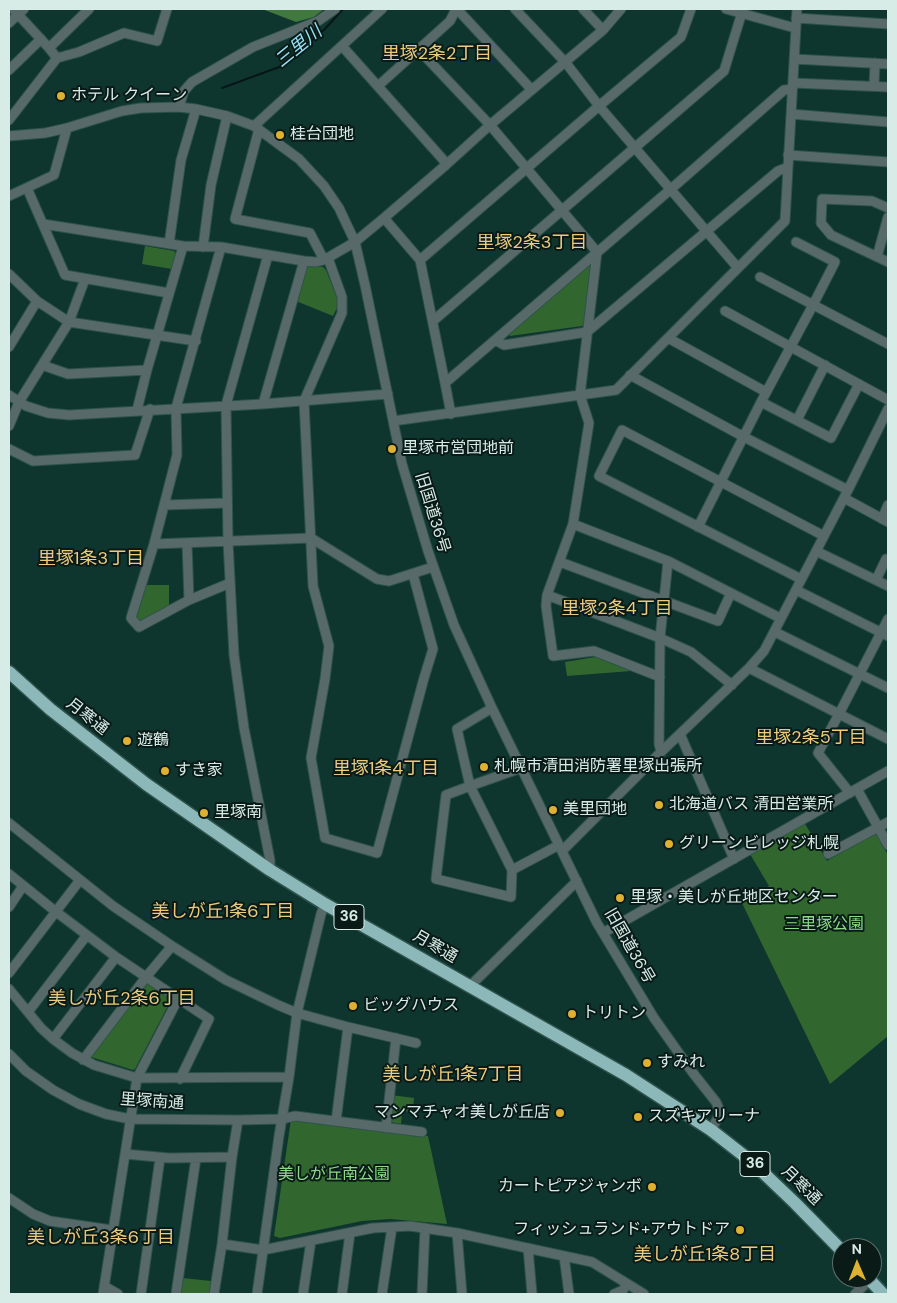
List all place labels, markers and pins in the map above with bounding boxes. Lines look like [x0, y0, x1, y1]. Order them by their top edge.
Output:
place label: ホテル クイーン [71, 86, 187, 106]
marker: ホテル クイーン [55, 90, 67, 102]
place label: 桂台団地 [290, 125, 354, 145]
marker: 桂台団地 [274, 129, 286, 141]
place label: 里塚市営団地前 [402, 439, 514, 459]
marker: 里塚市営団地前 [386, 443, 398, 455]
place label: 遊鶴 [137, 731, 169, 751]
marker: 遊鶴 [121, 735, 133, 747]
place label: 札幌市清田消防署里塚出張所 [494, 757, 702, 777]
place label: すき家 [175, 761, 223, 781]
marker: 札幌市清田消防署里塚出張所 [478, 761, 490, 773]
marker: すき家 [159, 765, 171, 777]
place label: 北海道バス 清田営業所 [669, 795, 833, 815]
marker: 北海道バス 清田営業所 [653, 799, 665, 811]
place label: 美里団地 [563, 800, 627, 820]
place label: 里塚南 [214, 803, 262, 823]
marker: 美里団地 [547, 804, 559, 816]
marker: 里塚南 [198, 807, 210, 819]
place label: グリーンビレッジ札幌 [679, 834, 839, 854]
marker: グリーンビレッジ札幌 [663, 838, 675, 850]
place label: 里塚・美しが丘地区センター [630, 888, 838, 908]
marker: 里塚・美しが丘地区センター [614, 892, 626, 904]
place label: ビッグハウス [363, 996, 459, 1016]
marker: ビッグハウス [347, 1000, 359, 1012]
place label: トリトン [582, 1004, 646, 1024]
marker: トリトン [566, 1008, 578, 1020]
place label: すみれ [657, 1053, 705, 1073]
marker: すみれ [641, 1057, 653, 1069]
place label: マンマチャオ美しが丘店 [374, 1103, 550, 1123]
marker: マンマチャオ美しが丘店 [554, 1107, 566, 1119]
place label: スズキアリーナ [648, 1107, 760, 1127]
marker: スズキアリーナ [632, 1111, 644, 1123]
place label: カートピアジャンボ [498, 1177, 642, 1197]
marker: カートピアジャンボ [646, 1181, 658, 1193]
place label: フィッシュランド+アウトドア [513, 1220, 730, 1240]
marker: フィッシュランド+アウトドア [734, 1224, 746, 1236]

